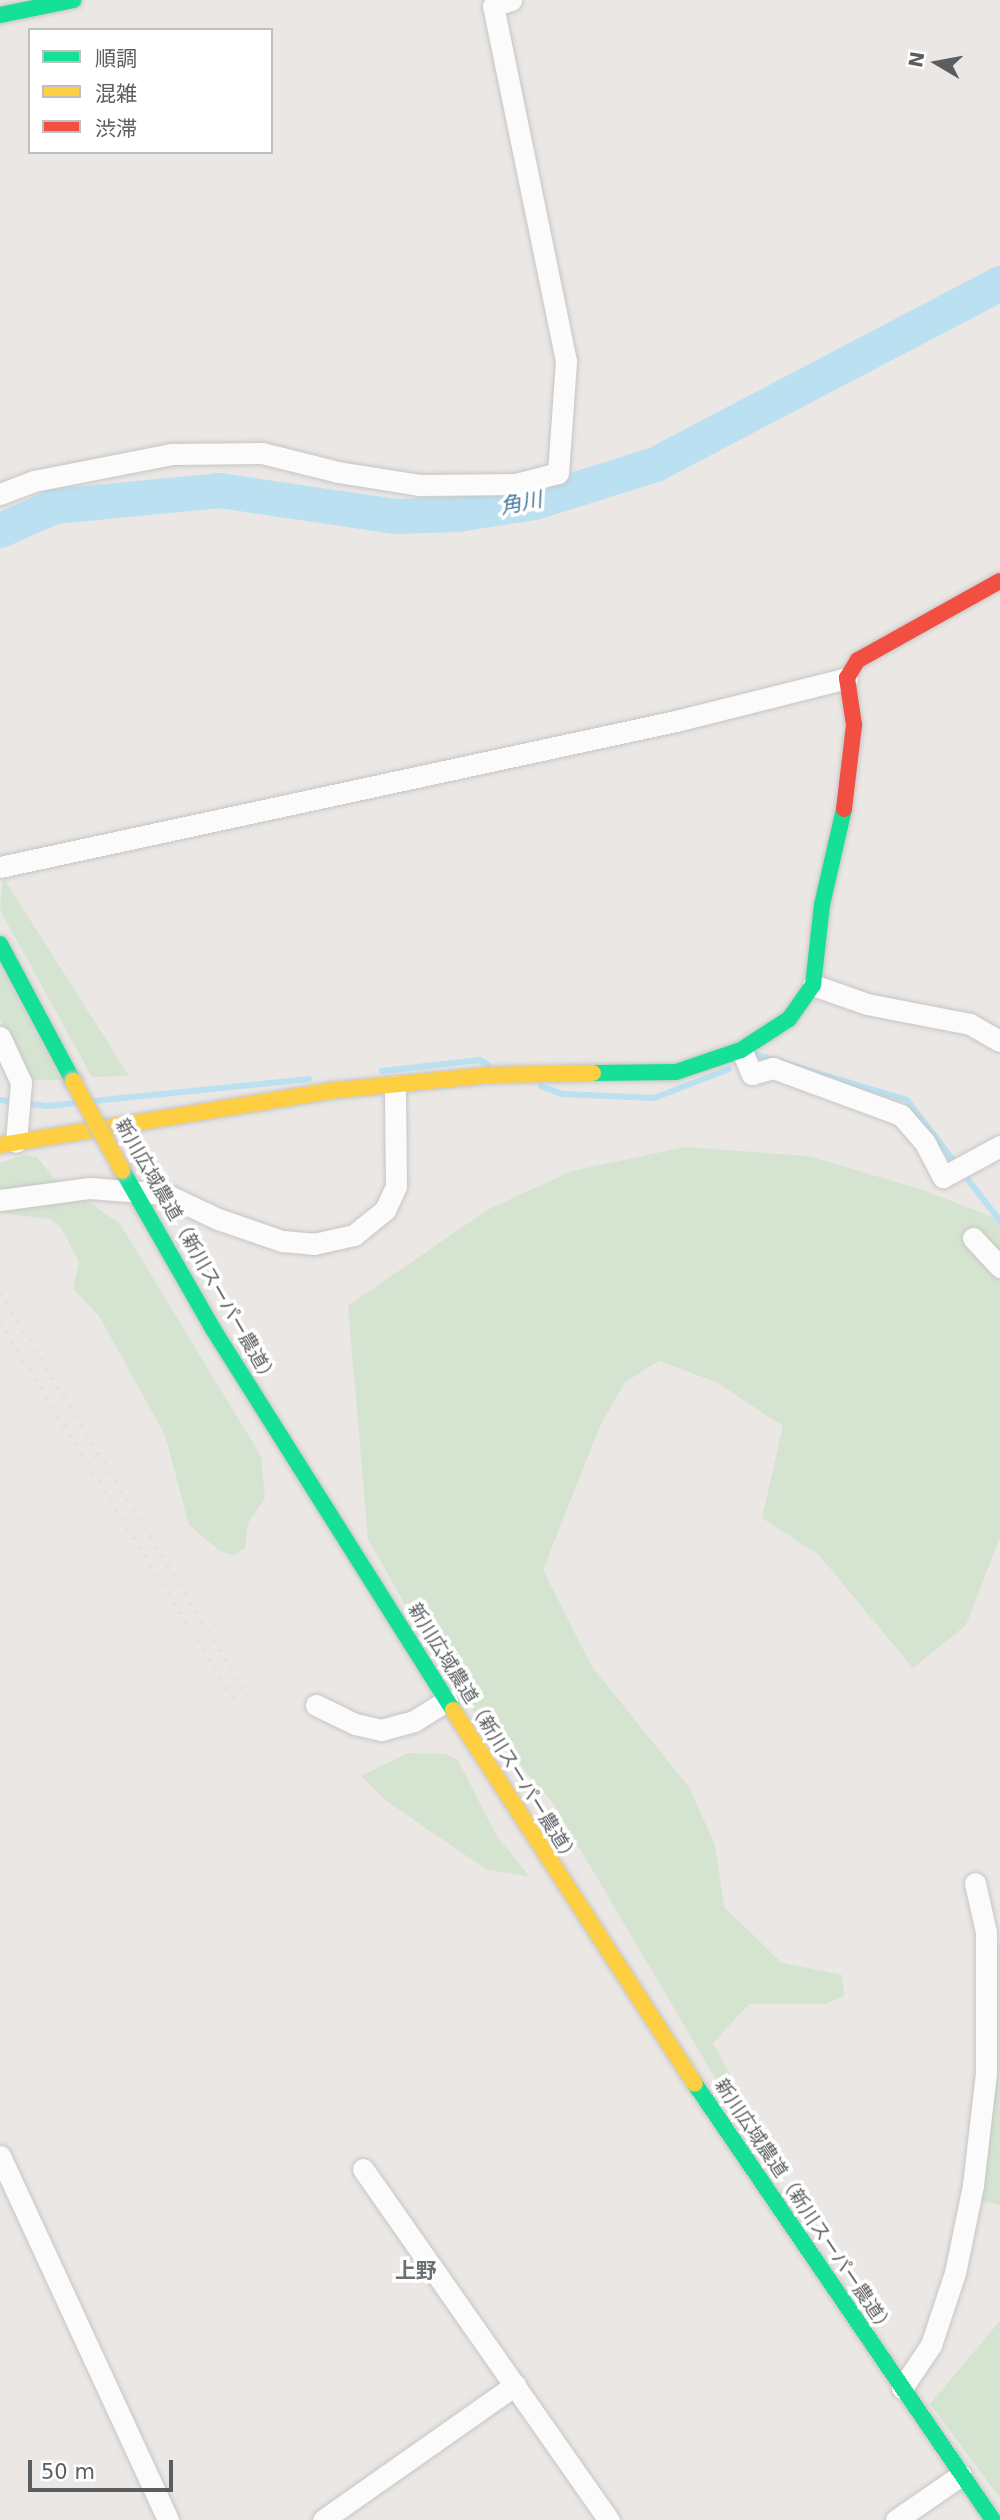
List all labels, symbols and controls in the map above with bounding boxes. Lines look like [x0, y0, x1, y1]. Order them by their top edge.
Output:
legend [28, 28, 273, 154]
north arrow [902, 28, 972, 98]
text: 順調 [95, 47, 137, 71]
text: N [904, 50, 929, 69]
text: 混雑 [95, 82, 137, 106]
text: 渋滞 [95, 117, 137, 141]
water label: 角川 [498, 487, 544, 519]
street label: 新川広域農道（新川スーパー農道） [110, 1115, 282, 1389]
street label: 新川広域農道（新川スーパー農道） [403, 1599, 583, 1869]
street label: 新川広域農道（新川スーパー農道） [710, 2075, 898, 2339]
district label: 上野 [395, 2258, 437, 2284]
scale bar [32, 2446, 177, 2490]
text: 50 m [41, 2460, 95, 2484]

